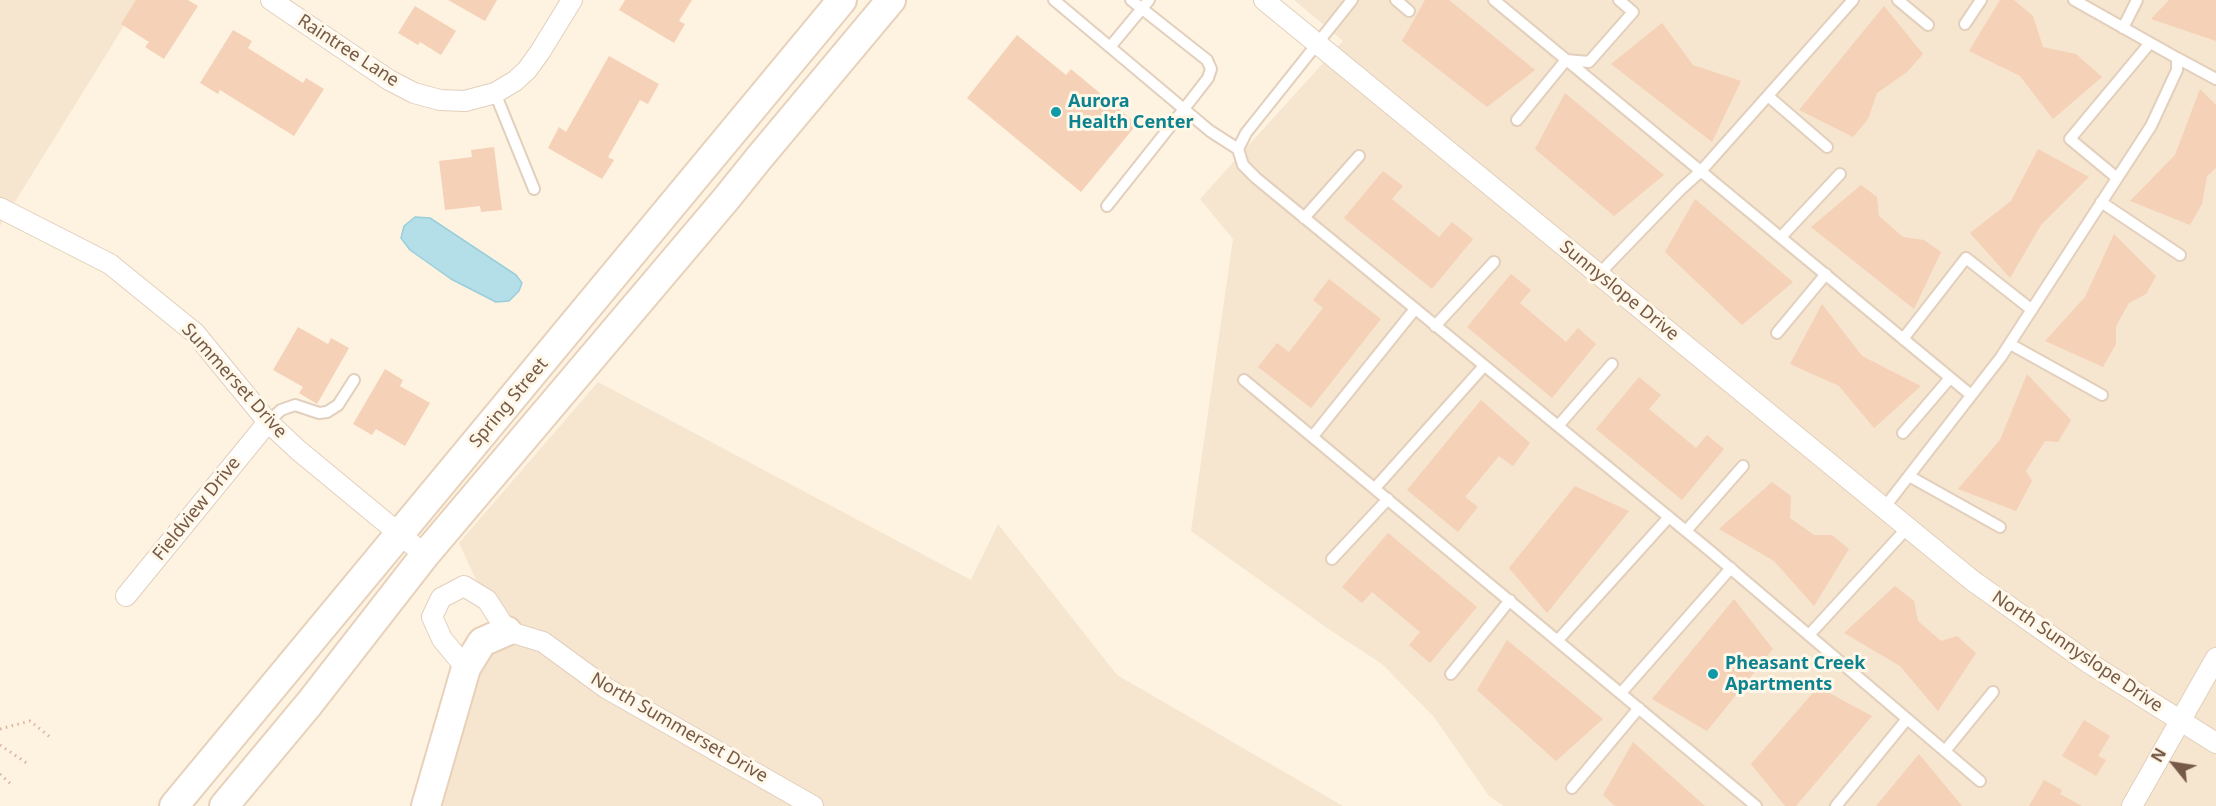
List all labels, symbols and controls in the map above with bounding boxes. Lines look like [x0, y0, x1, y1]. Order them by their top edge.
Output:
street label: Raintree Lane [293, 10, 403, 92]
place label: Aurora Health Center [1068, 91, 1193, 134]
marker: Aurora Health Center [1049, 105, 1063, 119]
street label: Sunnyslope Drive [1555, 236, 1683, 346]
street label: Summerset Drive [177, 319, 291, 443]
street label: Spring Street [465, 354, 553, 452]
street label: Fieldview Drive [149, 453, 245, 565]
street label: North Sunnyslope Drive [1988, 587, 2166, 717]
place label: Pheasant Creek Apartments [1725, 653, 1865, 696]
marker: Pheasant Creek Apartments [1706, 667, 1720, 681]
street label: North Summerset Drive [587, 668, 771, 788]
north arrow [2144, 734, 2204, 794]
text: N [2146, 744, 2171, 766]

